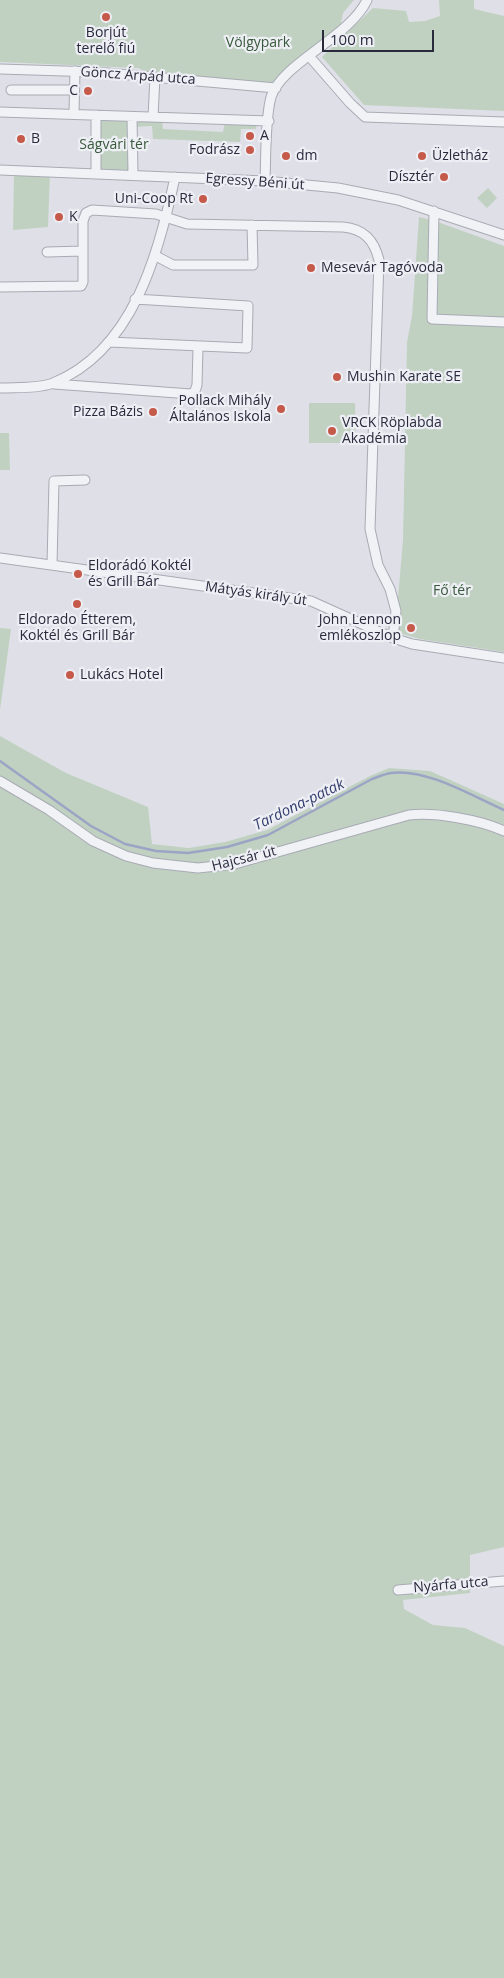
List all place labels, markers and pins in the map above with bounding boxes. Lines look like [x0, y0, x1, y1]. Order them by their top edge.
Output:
marker: Borjút terelő fiú [100, 11, 112, 23]
place label: Borjút terelő fiú [77, 25, 135, 58]
place label: C [69, 83, 78, 99]
marker: C [82, 85, 94, 97]
place label: A [260, 128, 269, 144]
marker: A [244, 130, 256, 142]
place label: B [31, 131, 40, 147]
marker: B [15, 133, 27, 145]
place label: Fodrász [189, 142, 240, 158]
marker: Fodrász [244, 144, 256, 156]
place label: dm [296, 148, 318, 164]
place label: Üzletház [432, 148, 488, 164]
marker: dm [280, 150, 292, 162]
marker: Üzletház [416, 150, 428, 162]
place label: Dísztér [388, 169, 434, 185]
marker: Dísztér [438, 171, 450, 183]
place label: Uni-Coop Rt [115, 191, 193, 207]
marker: Uni-Coop Rt [197, 193, 209, 205]
place label: K [69, 209, 78, 225]
marker: K [53, 211, 65, 223]
place label: Mesevár Tagóvoda [321, 260, 443, 276]
marker: Mesevár Tagóvoda [305, 262, 317, 274]
place label: Mushin Karate SE [347, 369, 461, 385]
marker: Mushin Karate SE [331, 371, 343, 383]
place label: Pollack Mihály Általános Iskola [170, 393, 271, 426]
marker: Pollack Mihály Általános Iskola [275, 403, 287, 415]
place label: Pizza Bázis [73, 404, 143, 420]
marker: Pizza Bázis [147, 406, 159, 418]
place label: VRCK Röplabda Akadémia [342, 415, 442, 448]
marker: VRCK Röplabda Akadémia [326, 425, 338, 437]
place label: Eldorádó Koktél és Grill Bár [88, 558, 191, 590]
marker: Eldorádó Koktél és Grill Bár [72, 568, 84, 580]
marker: Eldorado Étterem, Koktél és Grill Bár [71, 598, 83, 610]
place label: Eldorado Étterem, Koktél és Grill Bár [18, 612, 136, 644]
place label: John Lennon emlékoszlop [319, 612, 401, 644]
marker: John Lennon emlékoszlop [405, 622, 417, 634]
place label: Lukács Hotel [80, 667, 163, 683]
marker: Lukács Hotel [64, 669, 76, 681]

